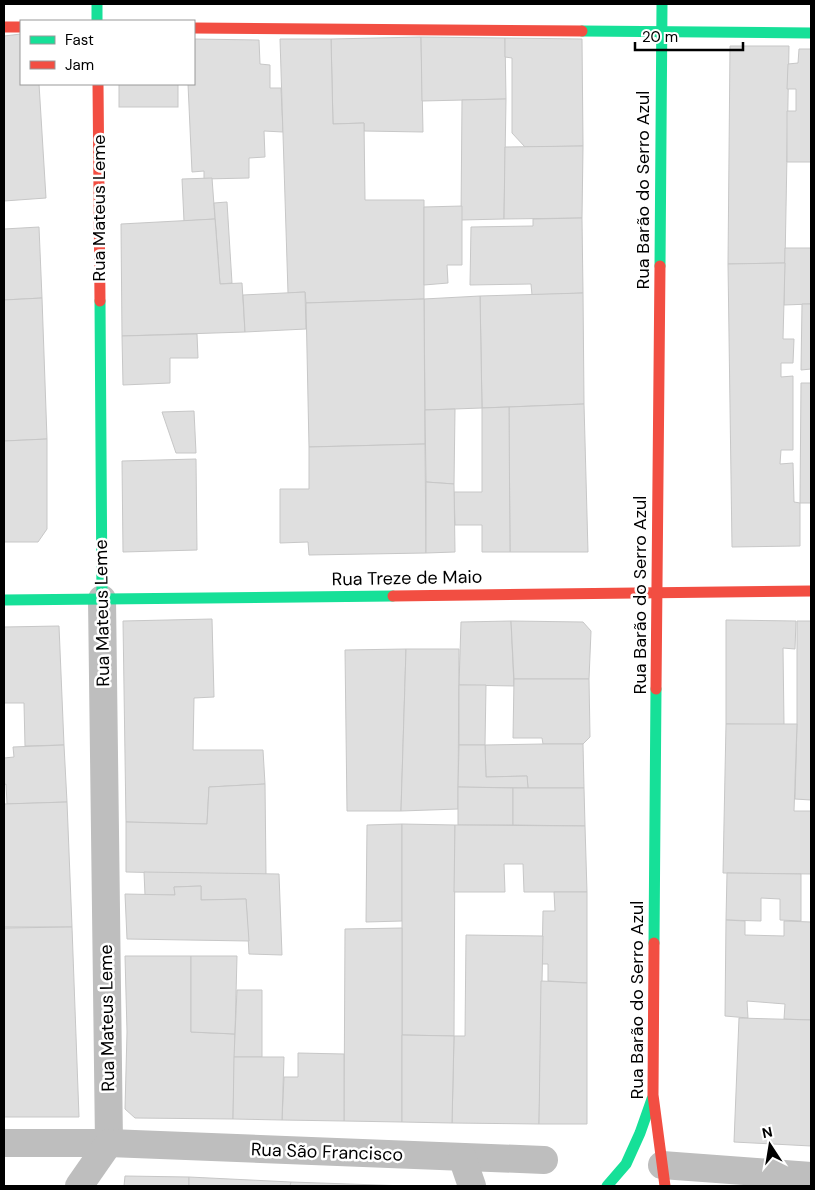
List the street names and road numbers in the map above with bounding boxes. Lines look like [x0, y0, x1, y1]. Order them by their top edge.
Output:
street label: Rua Barão do Serro Azul [631, 91, 655, 289]
street label: Rua Mateus Leme [87, 134, 111, 282]
street label: Rua Barão do Serro Azul [628, 496, 652, 694]
street label: Rua Mateus Leme [89, 539, 115, 687]
street label: Rua Treze de Maio [331, 565, 483, 591]
street label: Rua Barão do Serro Azul [625, 901, 649, 1099]
street label: Rua Mateus Leme [94, 944, 120, 1092]
street label: Rua São Francisco [250, 1137, 404, 1167]

